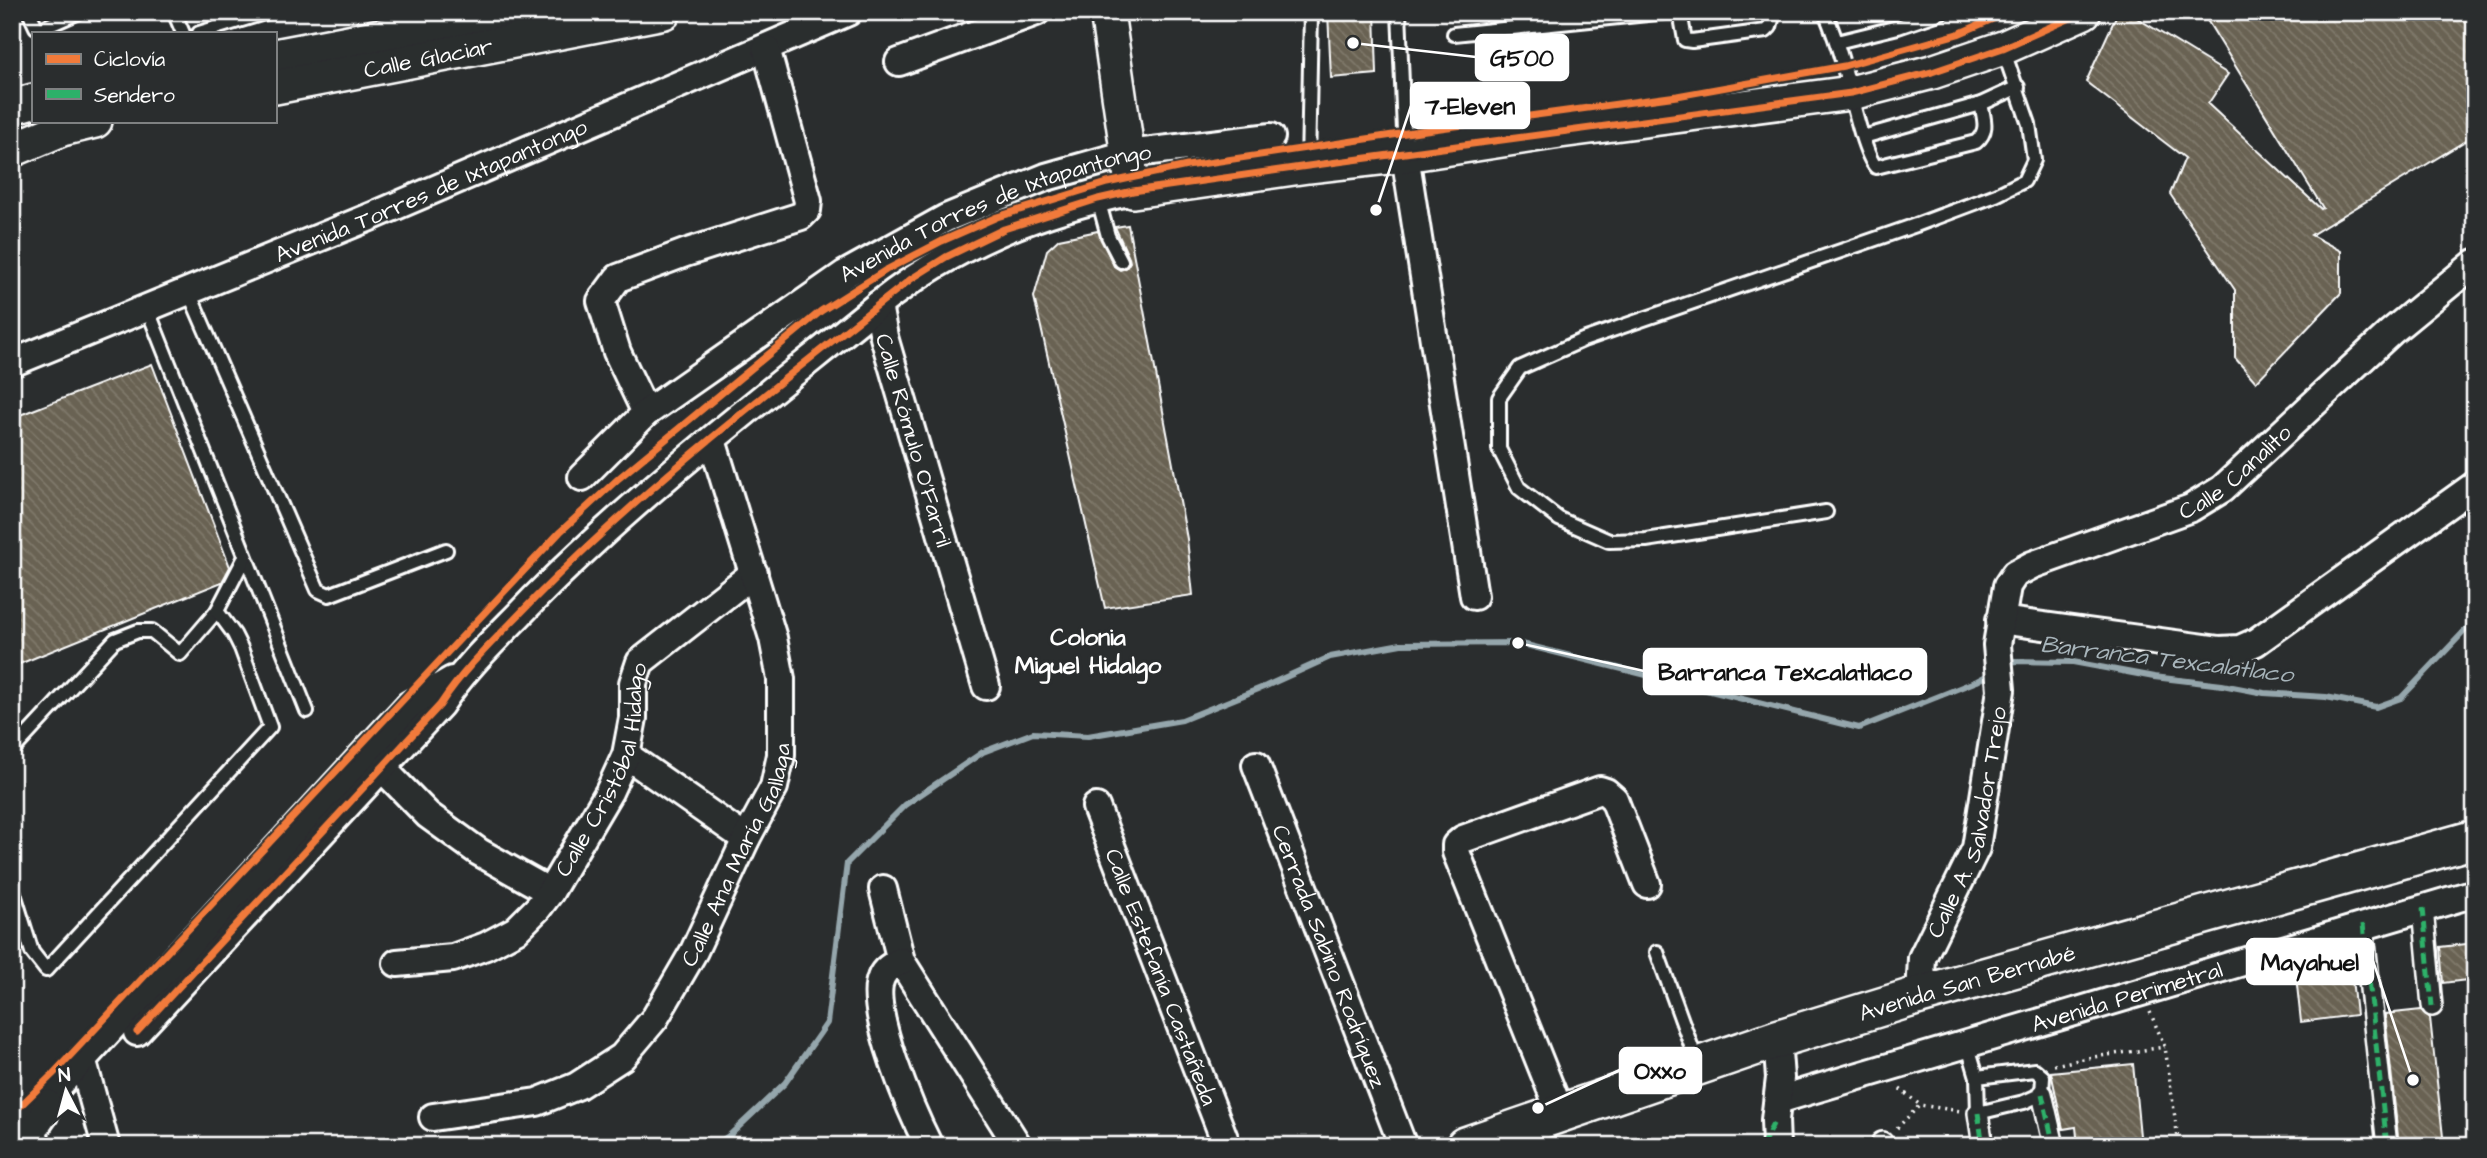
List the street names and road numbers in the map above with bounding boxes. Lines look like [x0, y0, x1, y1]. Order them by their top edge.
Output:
street label: Calle Glaciar [361, 30, 496, 87]
street label: Avenida Torres de Ixtapantongo [270, 111, 592, 271]
street label: Avenida Torres de Ixtapantongo [834, 136, 1153, 291]
street label: Calle Rómulo O'Farril [867, 330, 960, 551]
street label: Calle Canalito [2175, 417, 2299, 528]
street label: Calle Cristóbal Hidalgo [548, 658, 656, 883]
street label: Calle A. Salvador Trejo [1919, 704, 2015, 944]
street label: Calle Ana María Gallaga [673, 743, 799, 973]
street label: Cerrada Sabino Rodríguez [1264, 820, 1394, 1093]
street label: Calle Estefanía Castañeda [1097, 844, 1225, 1111]
street label: Avenida San Bernabé [1855, 937, 2079, 1030]
street label: Avenida Perimetral [2028, 954, 2227, 1041]

